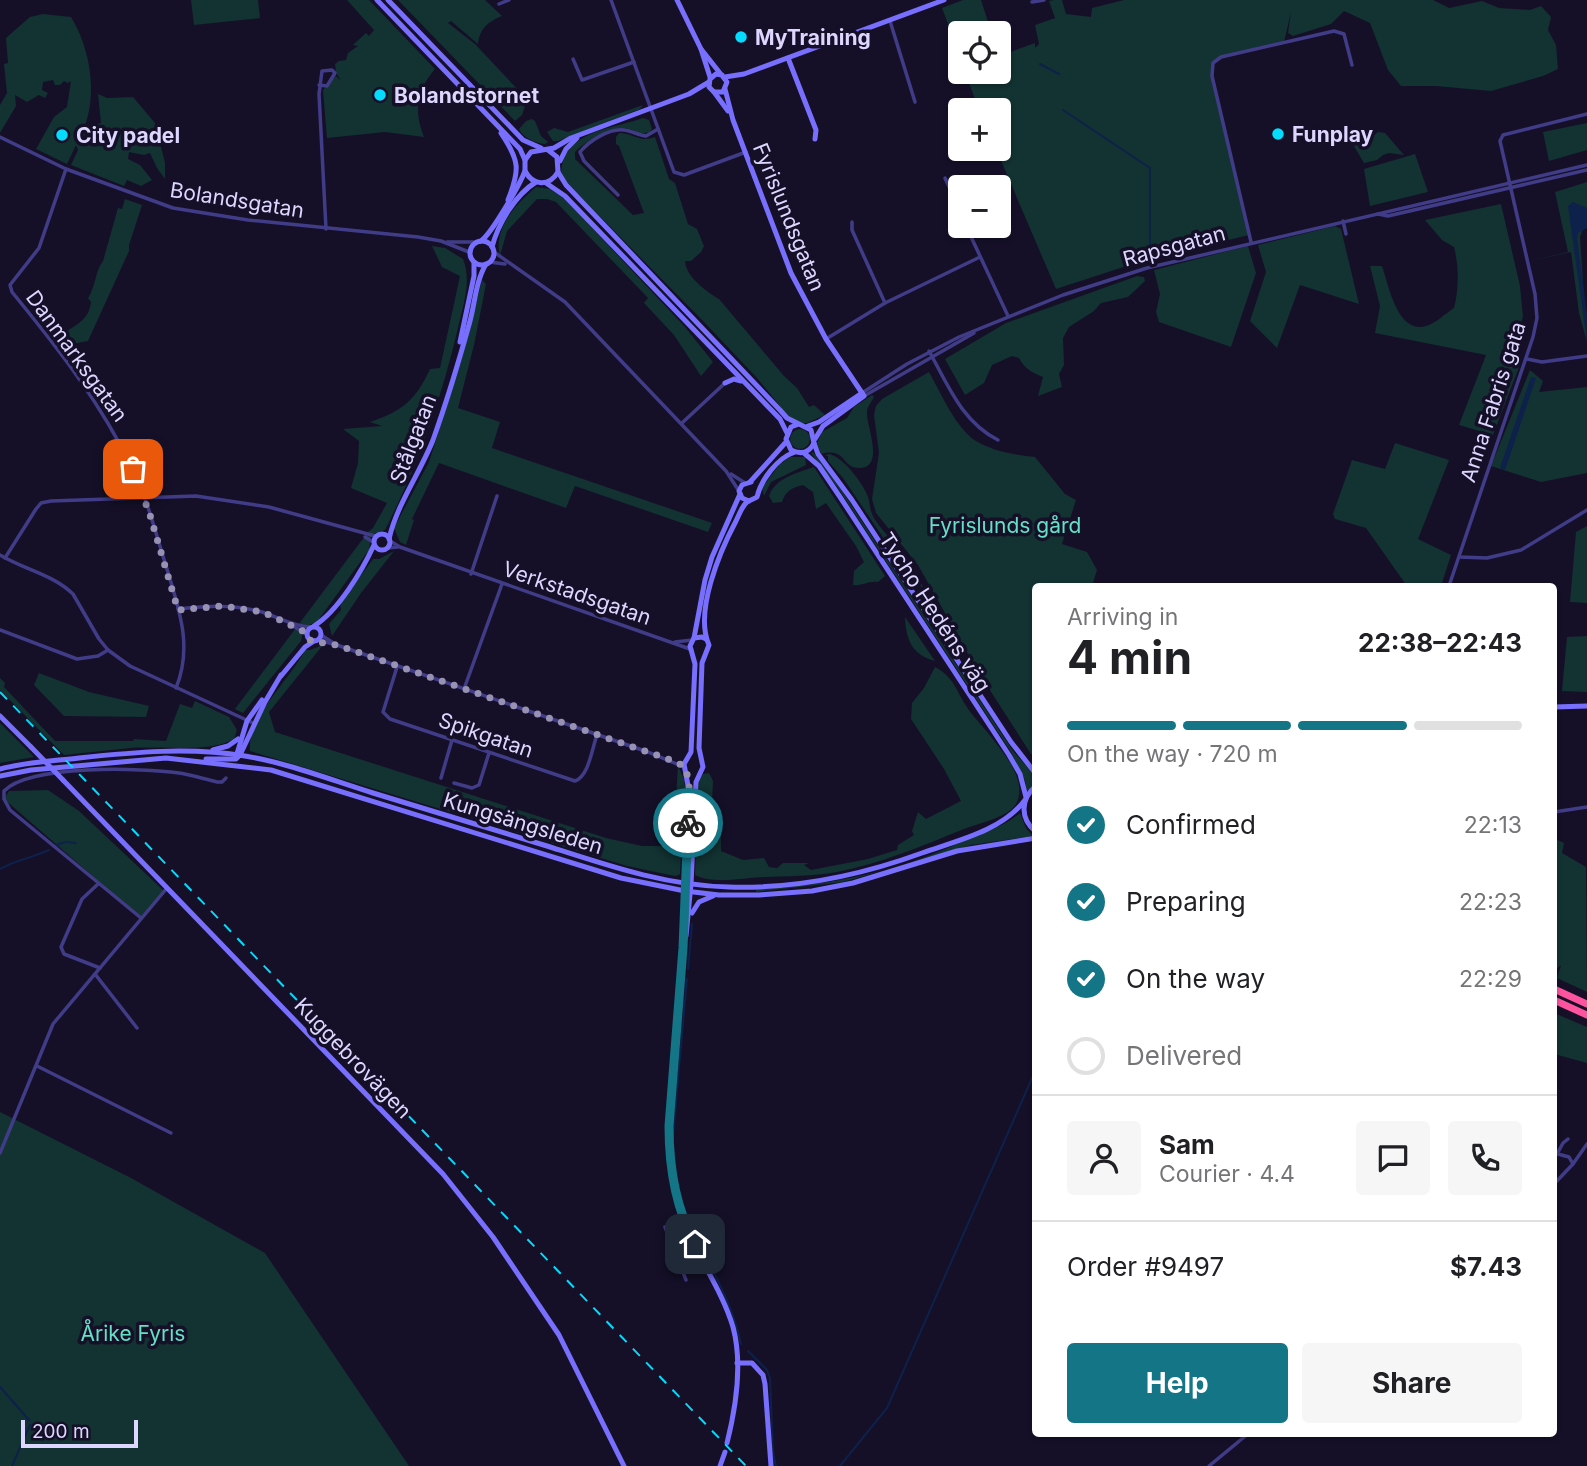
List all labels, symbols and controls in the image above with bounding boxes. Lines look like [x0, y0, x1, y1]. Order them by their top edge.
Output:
map controls [948, 21, 1011, 238]
button: locate [948, 21, 1011, 84]
place label: MyTraining [755, 25, 871, 50]
marker: MyTraining [733, 29, 749, 45]
place label: Bolandstornet [394, 83, 539, 108]
marker: Bolandstornet [372, 87, 388, 103]
button: + [948, 98, 1011, 161]
place label: Funplay [1292, 122, 1374, 147]
place label: City padel [76, 123, 180, 148]
marker: Funplay [1270, 126, 1286, 142]
marker: City padel [54, 127, 70, 143]
street label: Fyrislundsgatan [748, 139, 830, 295]
button: − [948, 175, 1011, 238]
street label: Bolandsgatan [168, 177, 306, 223]
street label: Rapsgatan [1120, 220, 1228, 272]
street label: Danmarksgatan [21, 285, 133, 427]
street label: Anna Fabris gata [1455, 319, 1531, 485]
street label: Stålgatan [385, 391, 441, 487]
pin [103, 439, 163, 499]
icon: bag [114, 450, 152, 488]
park label: Fyrislunds gård [929, 513, 1081, 538]
street label: Tycho Hedéns väg [874, 527, 996, 697]
street label: Verkstadsgatan [500, 556, 654, 630]
text: Arriving in [1067, 603, 1178, 631]
text: 22:38–22:43 [1358, 627, 1522, 658]
text: 4 min [1067, 629, 1192, 685]
street label: Spikgatan [435, 707, 537, 763]
text: On the way · 720 m [1067, 740, 1278, 768]
street label: Kungsängsleden [440, 787, 606, 859]
courier [653, 788, 723, 858]
icon: bike [669, 804, 707, 842]
icon: check [1067, 806, 1105, 844]
text: Confirmed [1126, 809, 1256, 840]
text: 22:13 [1464, 811, 1522, 839]
icon: check [1067, 883, 1105, 921]
text: Preparing [1126, 886, 1246, 917]
text: 22:23 [1459, 888, 1522, 916]
icon: check [1067, 960, 1105, 998]
text: On the way [1126, 963, 1265, 994]
text: 22:29 [1459, 965, 1522, 993]
street label: Kuggebrovägen [289, 993, 417, 1123]
text: Delivered [1126, 1040, 1242, 1071]
button: person [1067, 1121, 1141, 1195]
button: chat [1356, 1121, 1430, 1195]
button: phone [1448, 1121, 1522, 1195]
text: Sam [1159, 1129, 1215, 1160]
text: Courier · 4.4 [1159, 1160, 1295, 1188]
pin [665, 1214, 725, 1274]
icon: home [676, 1225, 714, 1263]
text: Order #9497 [1067, 1251, 1224, 1282]
text: $7.43 [1450, 1251, 1522, 1282]
park label: Årike Fyris [81, 1319, 185, 1346]
button: Help [1067, 1343, 1288, 1423]
button: Share [1302, 1343, 1522, 1423]
scale bar [21, 1417, 138, 1449]
text: 200 m [32, 1420, 90, 1443]

